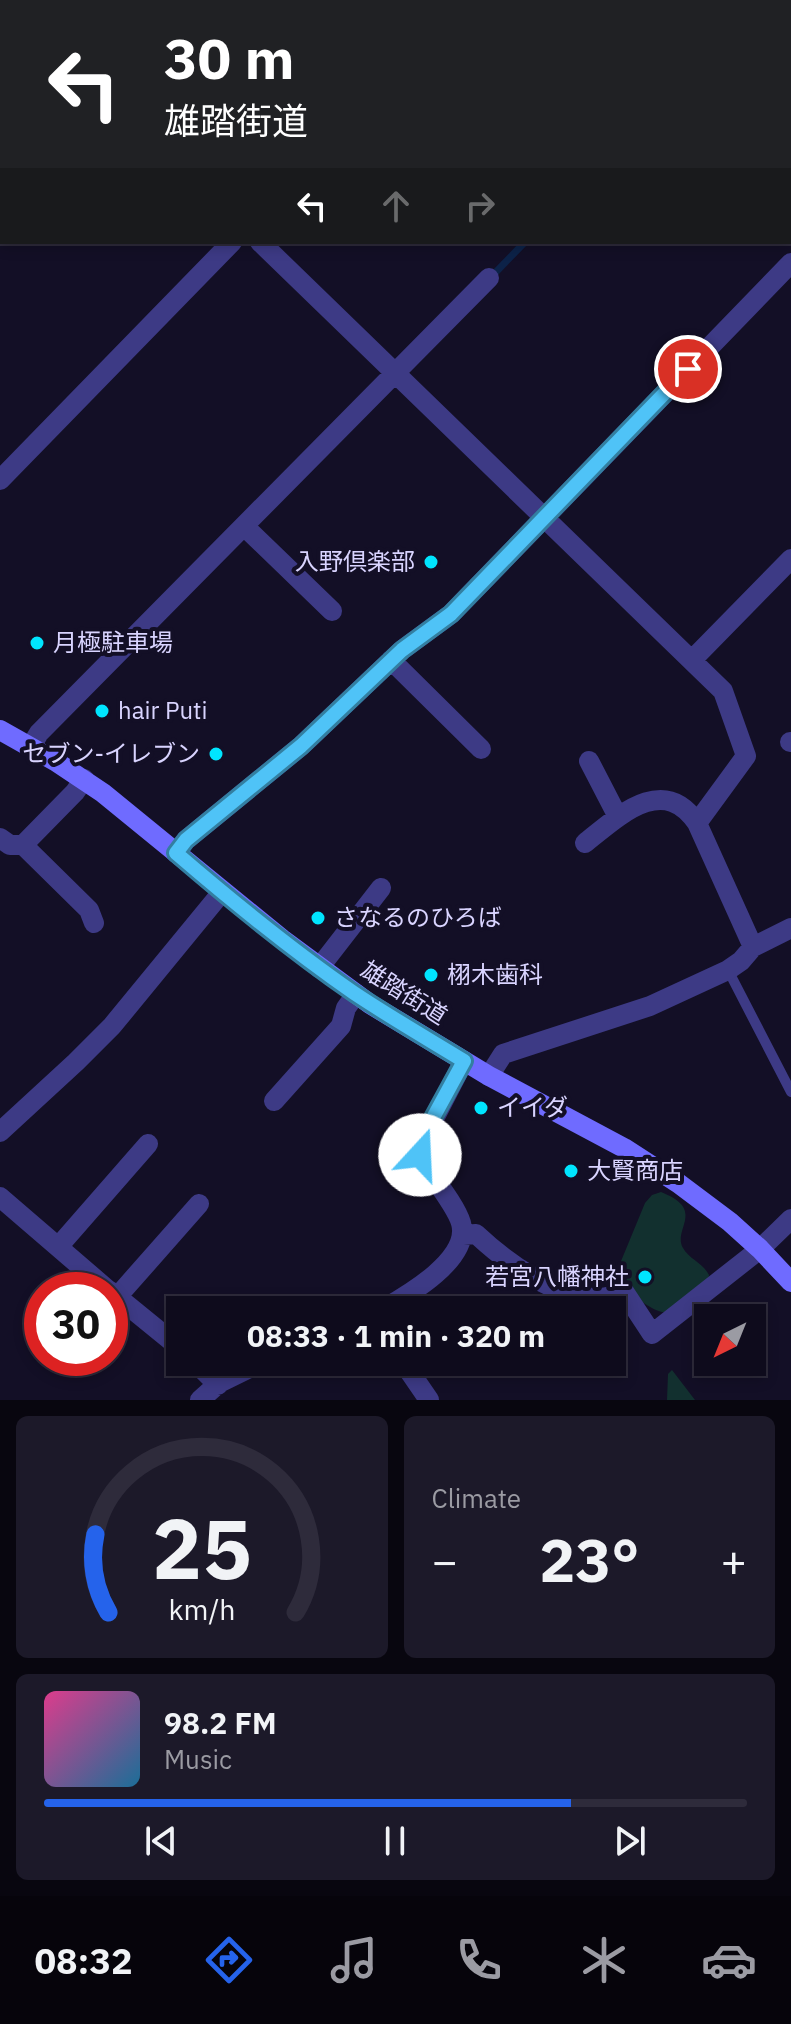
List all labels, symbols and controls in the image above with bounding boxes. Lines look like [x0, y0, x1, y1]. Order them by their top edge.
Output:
text: 30 m [164, 22, 294, 94]
icon: left [32, 32, 136, 136]
text: 雄踏街道 [164, 97, 308, 144]
icon: left [290, 184, 334, 228]
icon: ahead [374, 184, 418, 228]
icon: right [458, 184, 502, 228]
pin [654, 335, 722, 403]
icon: arrive [666, 347, 710, 391]
place label: 入野倶楽部 [295, 545, 415, 577]
marker: 入野倶楽部 [422, 553, 440, 571]
place label: 月極駐車場 [53, 626, 173, 658]
marker: 月極駐車場 [28, 634, 46, 652]
place label: hair Puti [118, 694, 208, 726]
marker: hair Puti [93, 702, 111, 720]
place label: セブン-イレブン [22, 737, 200, 769]
marker: セブン-イレブン [207, 745, 225, 763]
place label: さなるのひろば [334, 901, 502, 933]
marker: さなるのひろば [309, 909, 327, 927]
street label: 雄踏街道 [355, 953, 454, 1031]
place label: 栩木歯科 [447, 958, 543, 990]
marker: 栩木歯科 [422, 966, 440, 984]
place label: イイダ [497, 1091, 568, 1123]
marker: イイダ [472, 1099, 490, 1117]
position arrow [378, 1113, 462, 1197]
place label: 大賢商店 [587, 1154, 683, 1186]
marker: 大賢商店 [562, 1162, 580, 1180]
place label: 若宮八幡神社 [485, 1260, 629, 1292]
marker: 若宮八幡神社 [636, 1268, 654, 1286]
speed limit sign: 30 [24, 1272, 128, 1376]
north arrow [694, 1304, 766, 1376]
map controls [694, 1304, 766, 1376]
text: 08:33 · 1 min · 320 m [247, 1316, 545, 1355]
text: Climate [432, 1481, 521, 1515]
text: 25 [152, 1494, 252, 1602]
text: 23° [539, 1520, 639, 1599]
text: − [432, 1532, 458, 1589]
text: + [721, 1532, 747, 1589]
text: km/h [168, 1591, 235, 1628]
text: 98.2 FM [164, 1703, 277, 1742]
text: Music [164, 1742, 232, 1776]
icon: previous [139, 1819, 183, 1863]
icon: pause [373, 1819, 417, 1863]
icon: next [608, 1819, 652, 1863]
icon: directions [201, 1932, 257, 1988]
icon: music [326, 1932, 382, 1988]
icon: phone [451, 1932, 507, 1988]
icon: climate [576, 1932, 632, 1988]
icon: car [701, 1932, 757, 1988]
text: 08:32 [34, 1937, 133, 1984]

